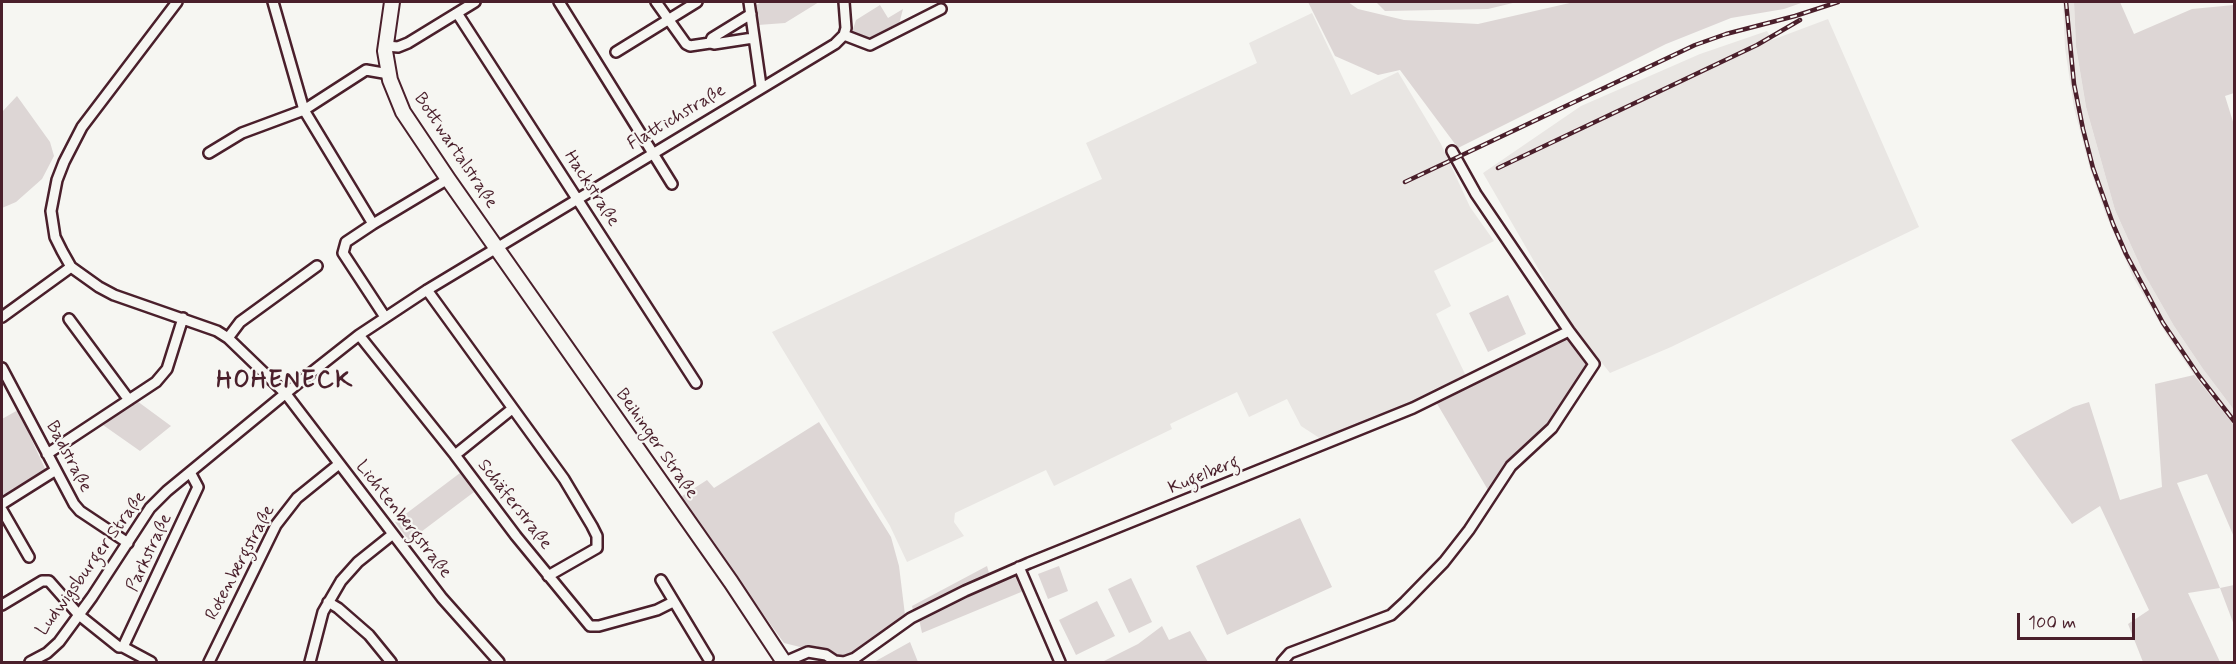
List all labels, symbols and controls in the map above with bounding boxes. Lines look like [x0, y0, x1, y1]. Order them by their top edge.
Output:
street label: Flattichstraße [624, 80, 730, 156]
street label: Bottwartalstraße [408, 89, 502, 213]
street label: Hackstraße [558, 147, 624, 231]
district label: HOHENECK [217, 368, 353, 396]
street label: Beihinger Straße [610, 385, 702, 503]
street label: Badstraße [40, 418, 96, 496]
street label: Kugelberg [1165, 452, 1243, 500]
street label: Schäferstraße [472, 456, 556, 554]
street label: Lichtenbergstraße [350, 457, 456, 583]
street label: Ludwigsburger Straße [32, 488, 152, 640]
street label: Rotenbergstraße [202, 502, 280, 624]
street label: Parkstraße [123, 510, 177, 596]
scale bar [2020, 601, 2138, 639]
text: 100 m [2028, 611, 2076, 635]

